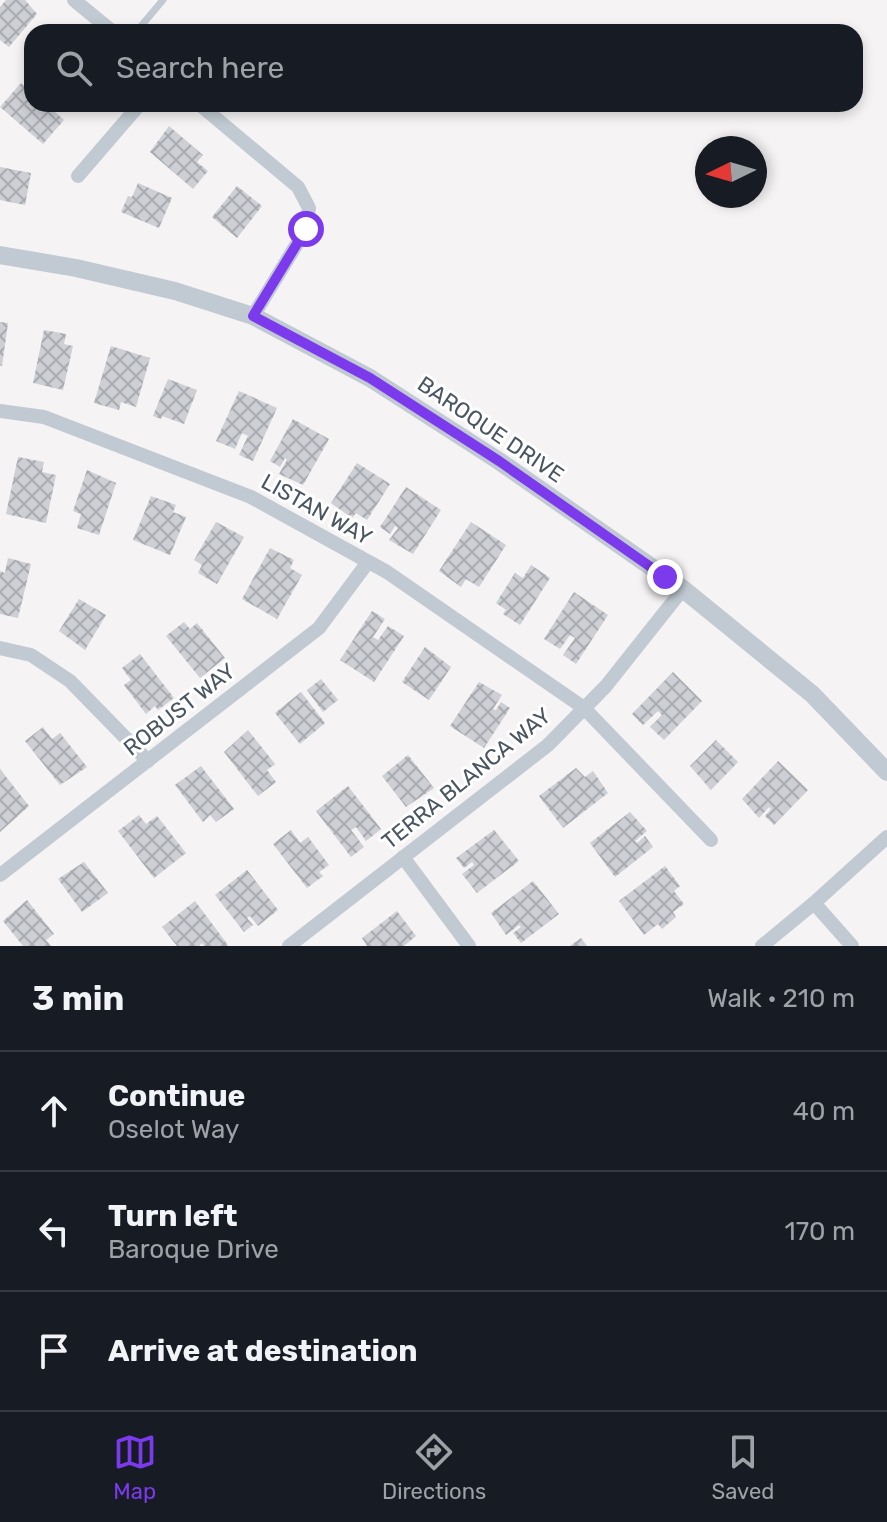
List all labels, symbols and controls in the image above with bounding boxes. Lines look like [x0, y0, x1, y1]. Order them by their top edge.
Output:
search box [24, 24, 863, 112]
icon: search [52, 46, 96, 90]
text: Search here [116, 50, 284, 86]
north arrow [695, 136, 767, 208]
route start [288, 211, 324, 247]
street label: BAROQUE DRIVE [412, 370, 569, 488]
street label: LISTAN WAY [257, 468, 377, 551]
route end [647, 559, 683, 595]
street label: ROBUST WAY [118, 657, 241, 761]
street label: TERRA BLANCA WAY [376, 702, 556, 855]
text: 3 min [32, 978, 124, 1019]
text: Walk · 210 m [707, 983, 855, 1014]
text: Continue [108, 1078, 245, 1114]
icon: ahead [32, 1089, 76, 1133]
text: 40 m [793, 1096, 855, 1127]
text: Oselot Way [108, 1114, 239, 1145]
text: Turn left [108, 1198, 238, 1234]
icon: left [32, 1209, 76, 1253]
text: 170 m [785, 1216, 855, 1247]
text: Baroque Drive [108, 1234, 279, 1265]
icon: arrive [32, 1329, 76, 1373]
text: Arrive at destination [108, 1333, 418, 1369]
tab: Map [113, 1430, 157, 1505]
tab: Directions [382, 1430, 486, 1505]
tab: Saved [712, 1430, 774, 1505]

